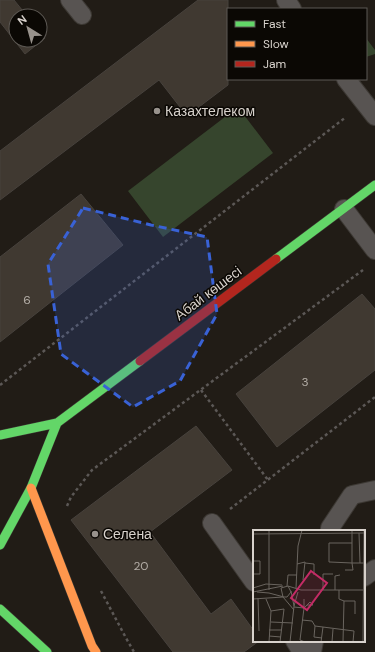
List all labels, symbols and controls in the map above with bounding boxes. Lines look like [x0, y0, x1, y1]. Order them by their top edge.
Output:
north arrow [8, 8, 48, 48]
legend [227, 8, 367, 80]
text: N [15, 12, 29, 28]
text: Fast [263, 16, 286, 32]
text: Slow [263, 36, 289, 52]
text: Jam [263, 56, 286, 72]
place label: Казахтелеком [165, 102, 255, 120]
marker: Казахтелеком [152, 106, 162, 116]
street label: Абай көшесі [171, 262, 245, 324]
house number: 6 [23, 292, 31, 308]
house number: 3 [301, 374, 309, 390]
place label: Селена [103, 525, 152, 543]
marker: Селена [90, 529, 100, 539]
inset map [253, 530, 365, 642]
house number: 20 [133, 558, 149, 574]

